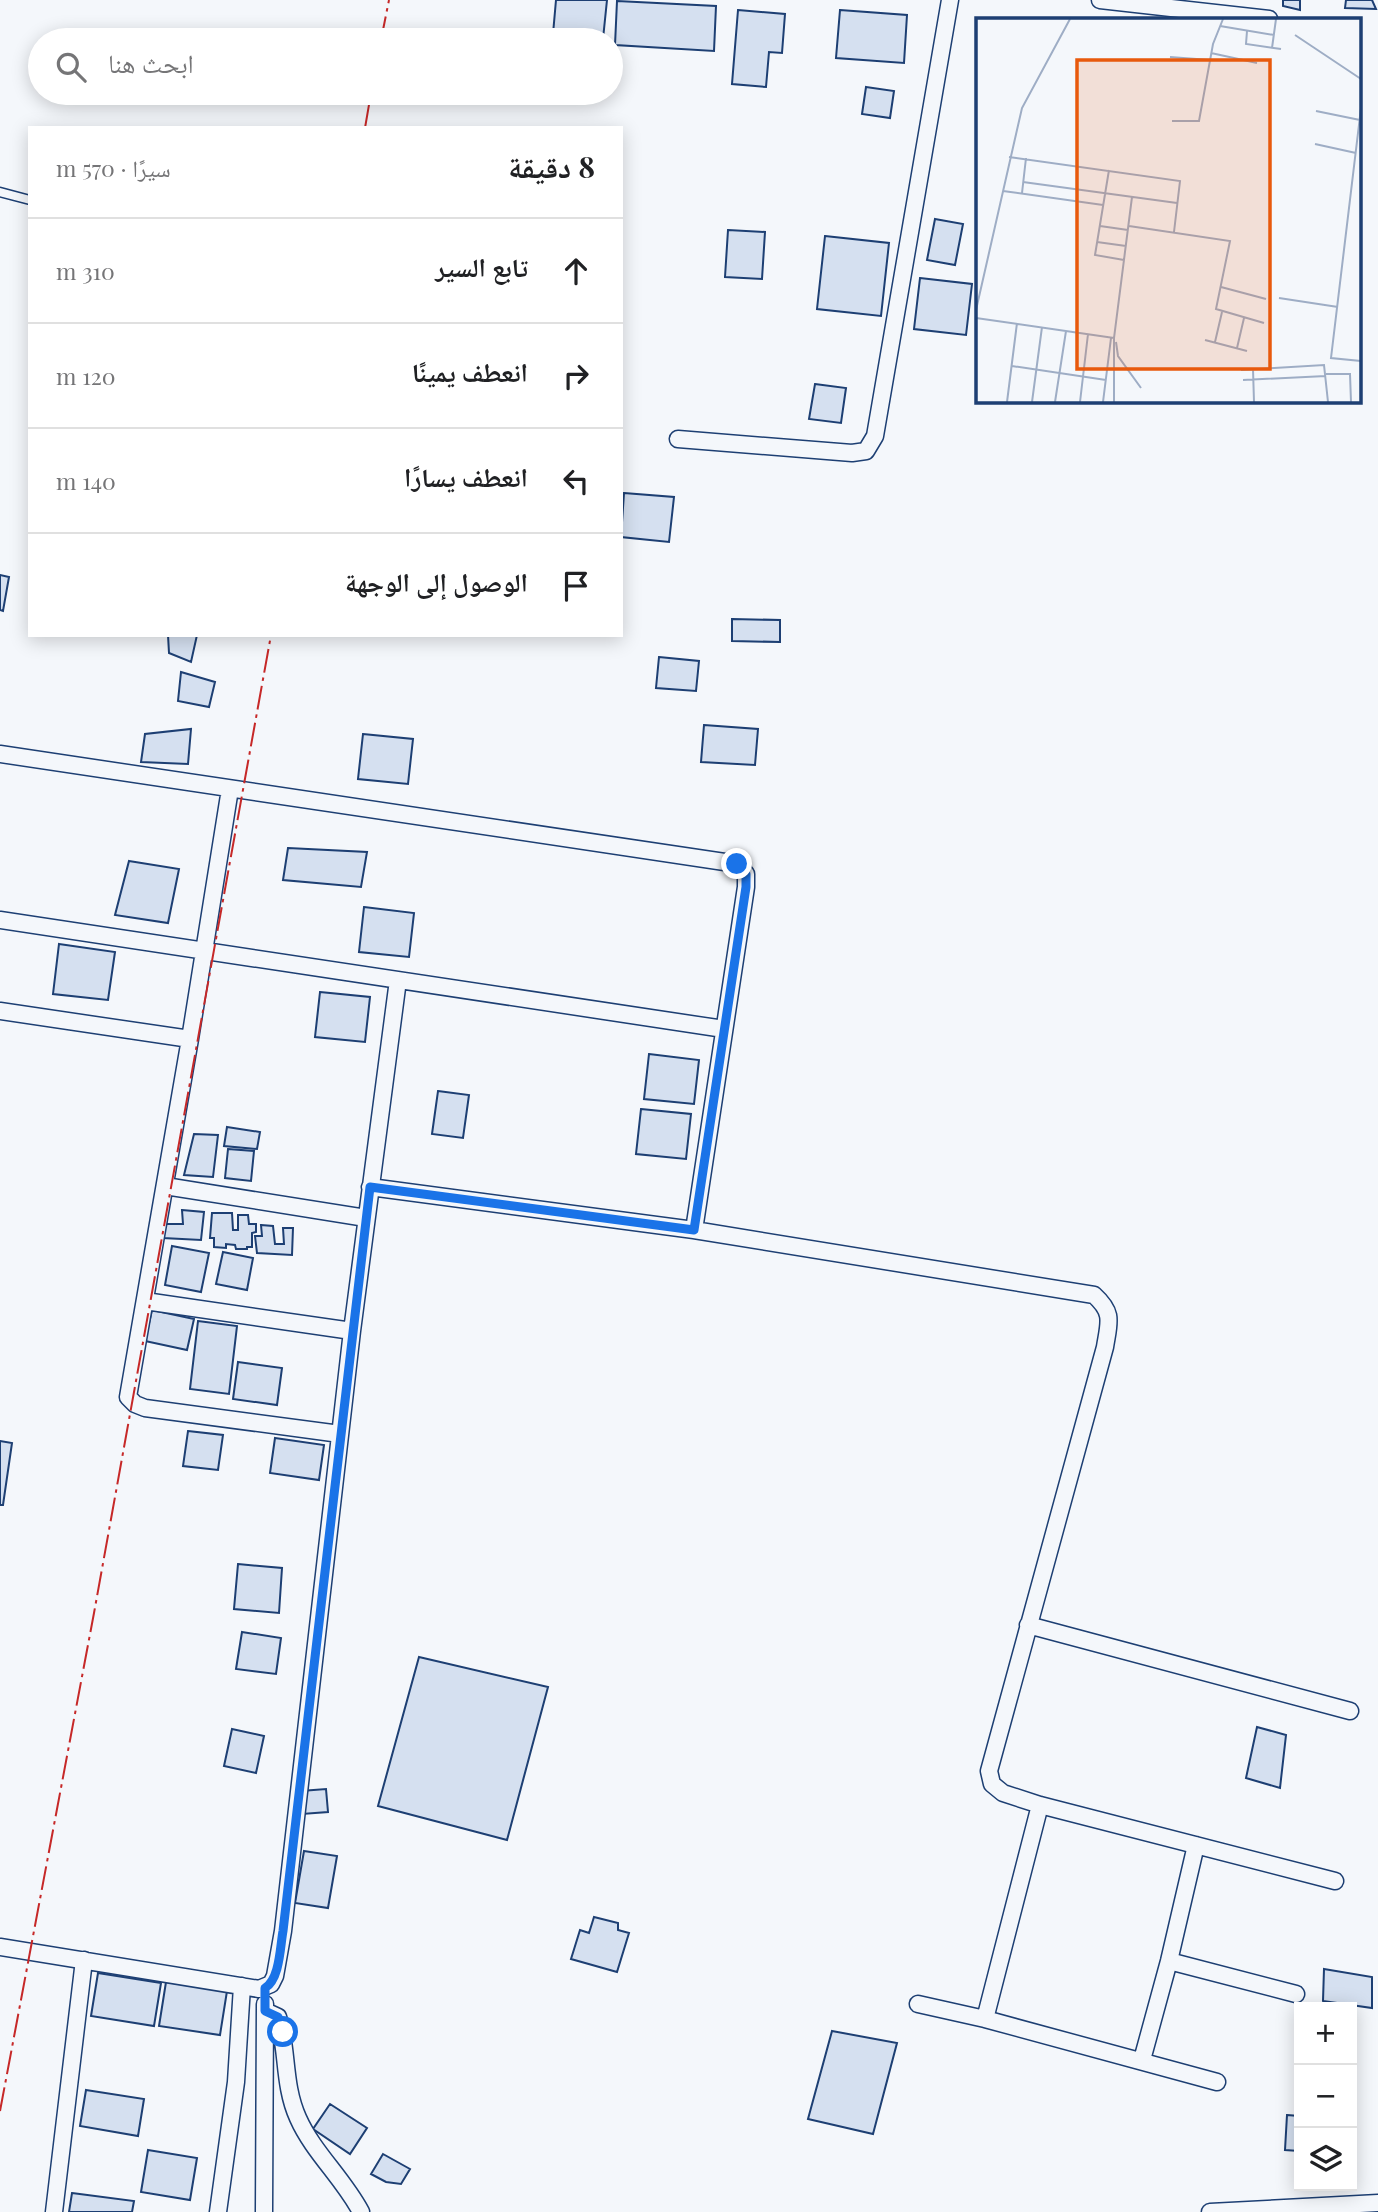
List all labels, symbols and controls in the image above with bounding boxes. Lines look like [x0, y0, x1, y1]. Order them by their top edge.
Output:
inset map [976, 18, 1360, 402]
search box [28, 28, 623, 105]
text: ابحث هنا [108, 45, 194, 80]
icon: search [52, 48, 90, 86]
text: 8 دقيقة [508, 146, 595, 186]
text: سيرًا · 570 m [56, 152, 171, 183]
text: تابع السير [435, 249, 528, 284]
icon: ahead [557, 252, 595, 290]
text: 310 m [56, 255, 115, 286]
text: انعطف يمينًا [412, 354, 528, 389]
icon: right [557, 357, 595, 395]
text: 120 m [56, 360, 116, 391]
text: انعطف يسارًا [404, 459, 528, 494]
icon: left [557, 462, 595, 500]
text: 140 m [56, 465, 116, 496]
text: الوصول إلى الوجهة [345, 564, 528, 599]
icon: arrive [557, 567, 595, 605]
route end [721, 848, 752, 879]
map controls [1294, 2002, 1357, 2191]
button: + [1294, 2002, 1357, 2065]
route start [267, 2016, 298, 2047]
button: − [1294, 2065, 1357, 2128]
button: layers [1294, 2128, 1357, 2191]

